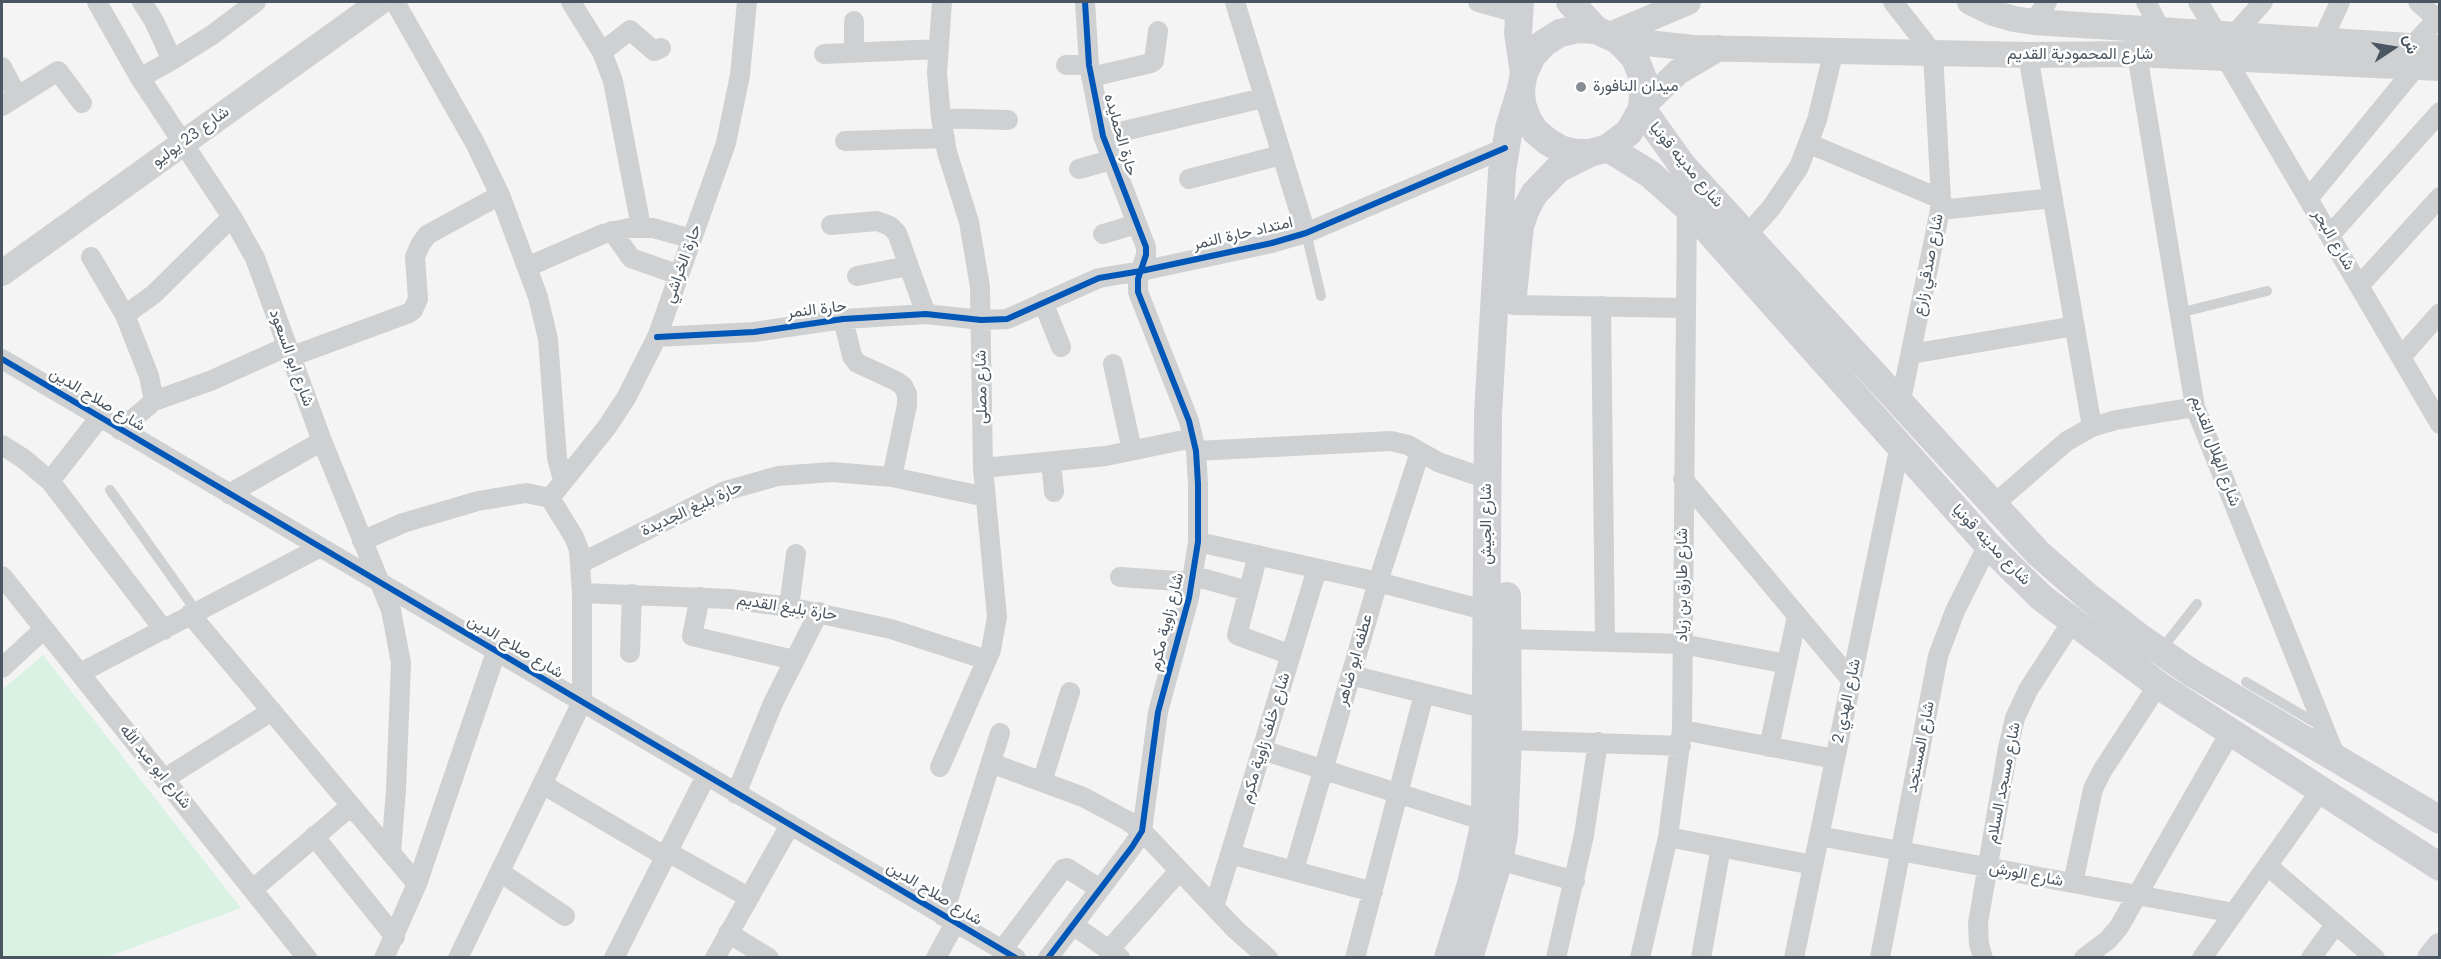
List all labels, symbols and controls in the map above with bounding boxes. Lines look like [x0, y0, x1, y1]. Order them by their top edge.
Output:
north arrow [2363, 18, 2423, 78]
text: ش [2399, 33, 2423, 56]
street label: شارع المحمودية القديم [2007, 45, 2153, 65]
place label: ميدان النافورة [1593, 77, 1679, 97]
marker: ميدان النافورة [1574, 80, 1588, 94]
street label: حارة الحمايده [1099, 92, 1141, 178]
street label: شارع 23 يوليو [149, 103, 233, 171]
street label: شارع مدينه قونيا [1645, 118, 1727, 212]
street label: شارع البحر [2308, 206, 2358, 274]
street label: شارع صدقي زارع [1910, 212, 1948, 318]
street label: امتداد حارة النمر [1191, 213, 1295, 255]
street label: حارة الخراشي [660, 222, 706, 306]
street label: حارة النمر [786, 297, 848, 323]
street label: شارع ابو السعود [265, 307, 317, 409]
street label: شارع مصلى [972, 350, 992, 424]
street label: شارع صلاح الدين [46, 364, 148, 436]
street label: شارع الهلال القديم [2186, 393, 2244, 509]
street label: حارة بليغ الجديدة [638, 477, 746, 541]
street label: شارع الجيش [1477, 483, 1497, 565]
street label: شارع مدينه قونيا [1947, 500, 2035, 590]
street label: شارع طارق بن زياد [1673, 528, 1693, 642]
street label: شارع زاوية مكرم [1146, 571, 1188, 673]
street label: حارة بليغ القديم [736, 591, 838, 625]
street label: شارع صلاح الدين [464, 611, 566, 683]
street label: عطفه ابو ضاهر [1333, 612, 1377, 708]
street label: شارع الهدي 2 [1829, 657, 1865, 745]
street label: شارع خلف زاوية مكرم [1237, 671, 1295, 805]
street label: شارع المستجد [1903, 700, 1939, 794]
street label: شارع ابو عبد الله [115, 721, 195, 813]
street label: شارع مسجد السلام [1983, 721, 2025, 845]
street label: شارع صلاح الدين [883, 858, 985, 930]
street label: شارع الورش [1987, 858, 2065, 892]

